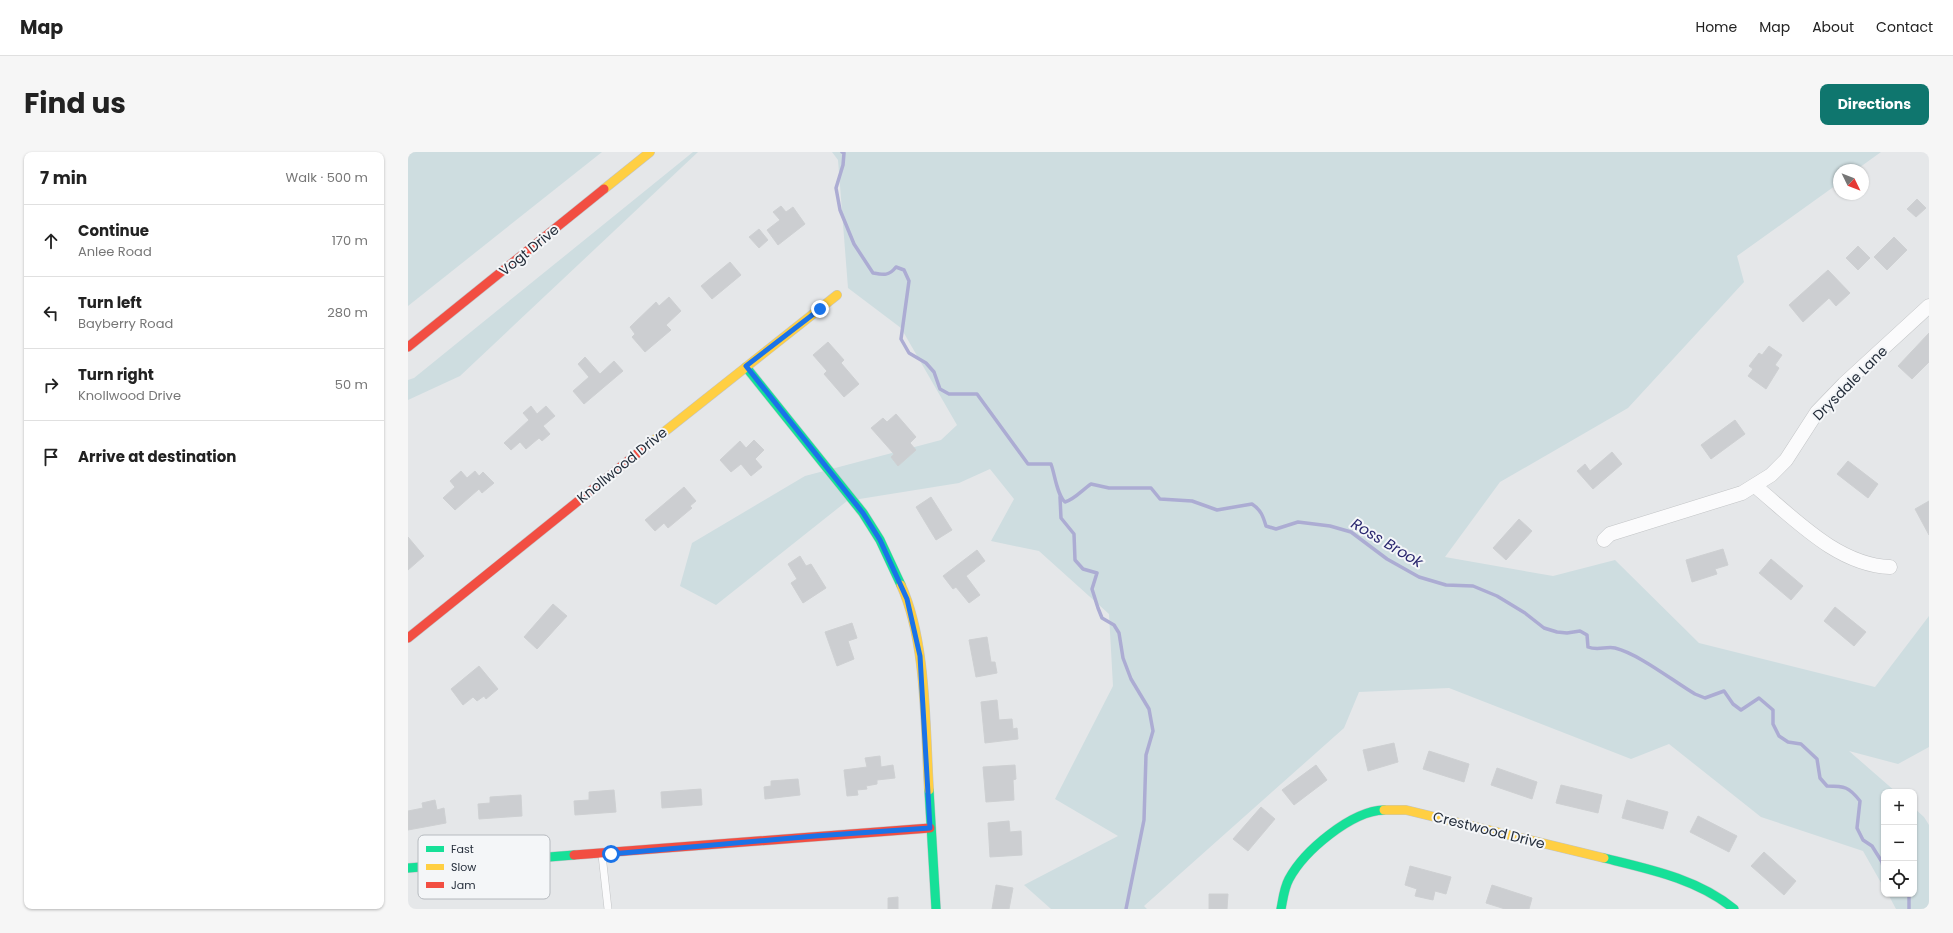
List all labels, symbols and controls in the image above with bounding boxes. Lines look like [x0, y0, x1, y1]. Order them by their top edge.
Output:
text: Map [20, 14, 63, 41]
text: Home [1695, 17, 1737, 37]
text: Map [1759, 17, 1790, 37]
text: About [1812, 17, 1854, 37]
text: Contact [1876, 17, 1933, 37]
text: Find us [24, 84, 126, 123]
button: Directions [1820, 84, 1929, 125]
north arrow [1833, 164, 1869, 200]
text: 7 min [40, 166, 87, 190]
text: Walk · 500 m [286, 168, 368, 187]
street label: Vogt Drive [495, 219, 563, 280]
text: Continue [78, 220, 149, 241]
icon: ahead [40, 230, 62, 252]
text: 170 m [332, 231, 368, 250]
text: Anlee Road [78, 242, 152, 261]
text: Turn left [78, 292, 142, 313]
route end [811, 300, 829, 318]
icon: left [40, 302, 62, 324]
text: 280 m [327, 303, 368, 322]
text: Bayberry Road [78, 314, 173, 333]
street label: Drysdale Lane [1808, 341, 1892, 425]
text: Turn right [78, 364, 154, 385]
icon: right [40, 374, 62, 396]
text: 50 m [335, 375, 368, 394]
text: Knollwood Drive [78, 386, 181, 405]
street label: Knollwood Drive [573, 422, 672, 508]
icon: arrive [40, 446, 62, 468]
text: Arrive at destination [78, 446, 236, 467]
water label: Ross Brook [1347, 513, 1428, 573]
map controls [1881, 789, 1917, 897]
button: + [1881, 789, 1917, 825]
street label: Crestwood Drive [1431, 806, 1547, 854]
button: − [1881, 825, 1917, 861]
legend [418, 835, 550, 899]
text: Fast [451, 841, 474, 857]
route start [602, 845, 620, 863]
text: Slow [451, 859, 476, 875]
button: locate [1881, 861, 1917, 897]
text: Jam [451, 877, 476, 893]

